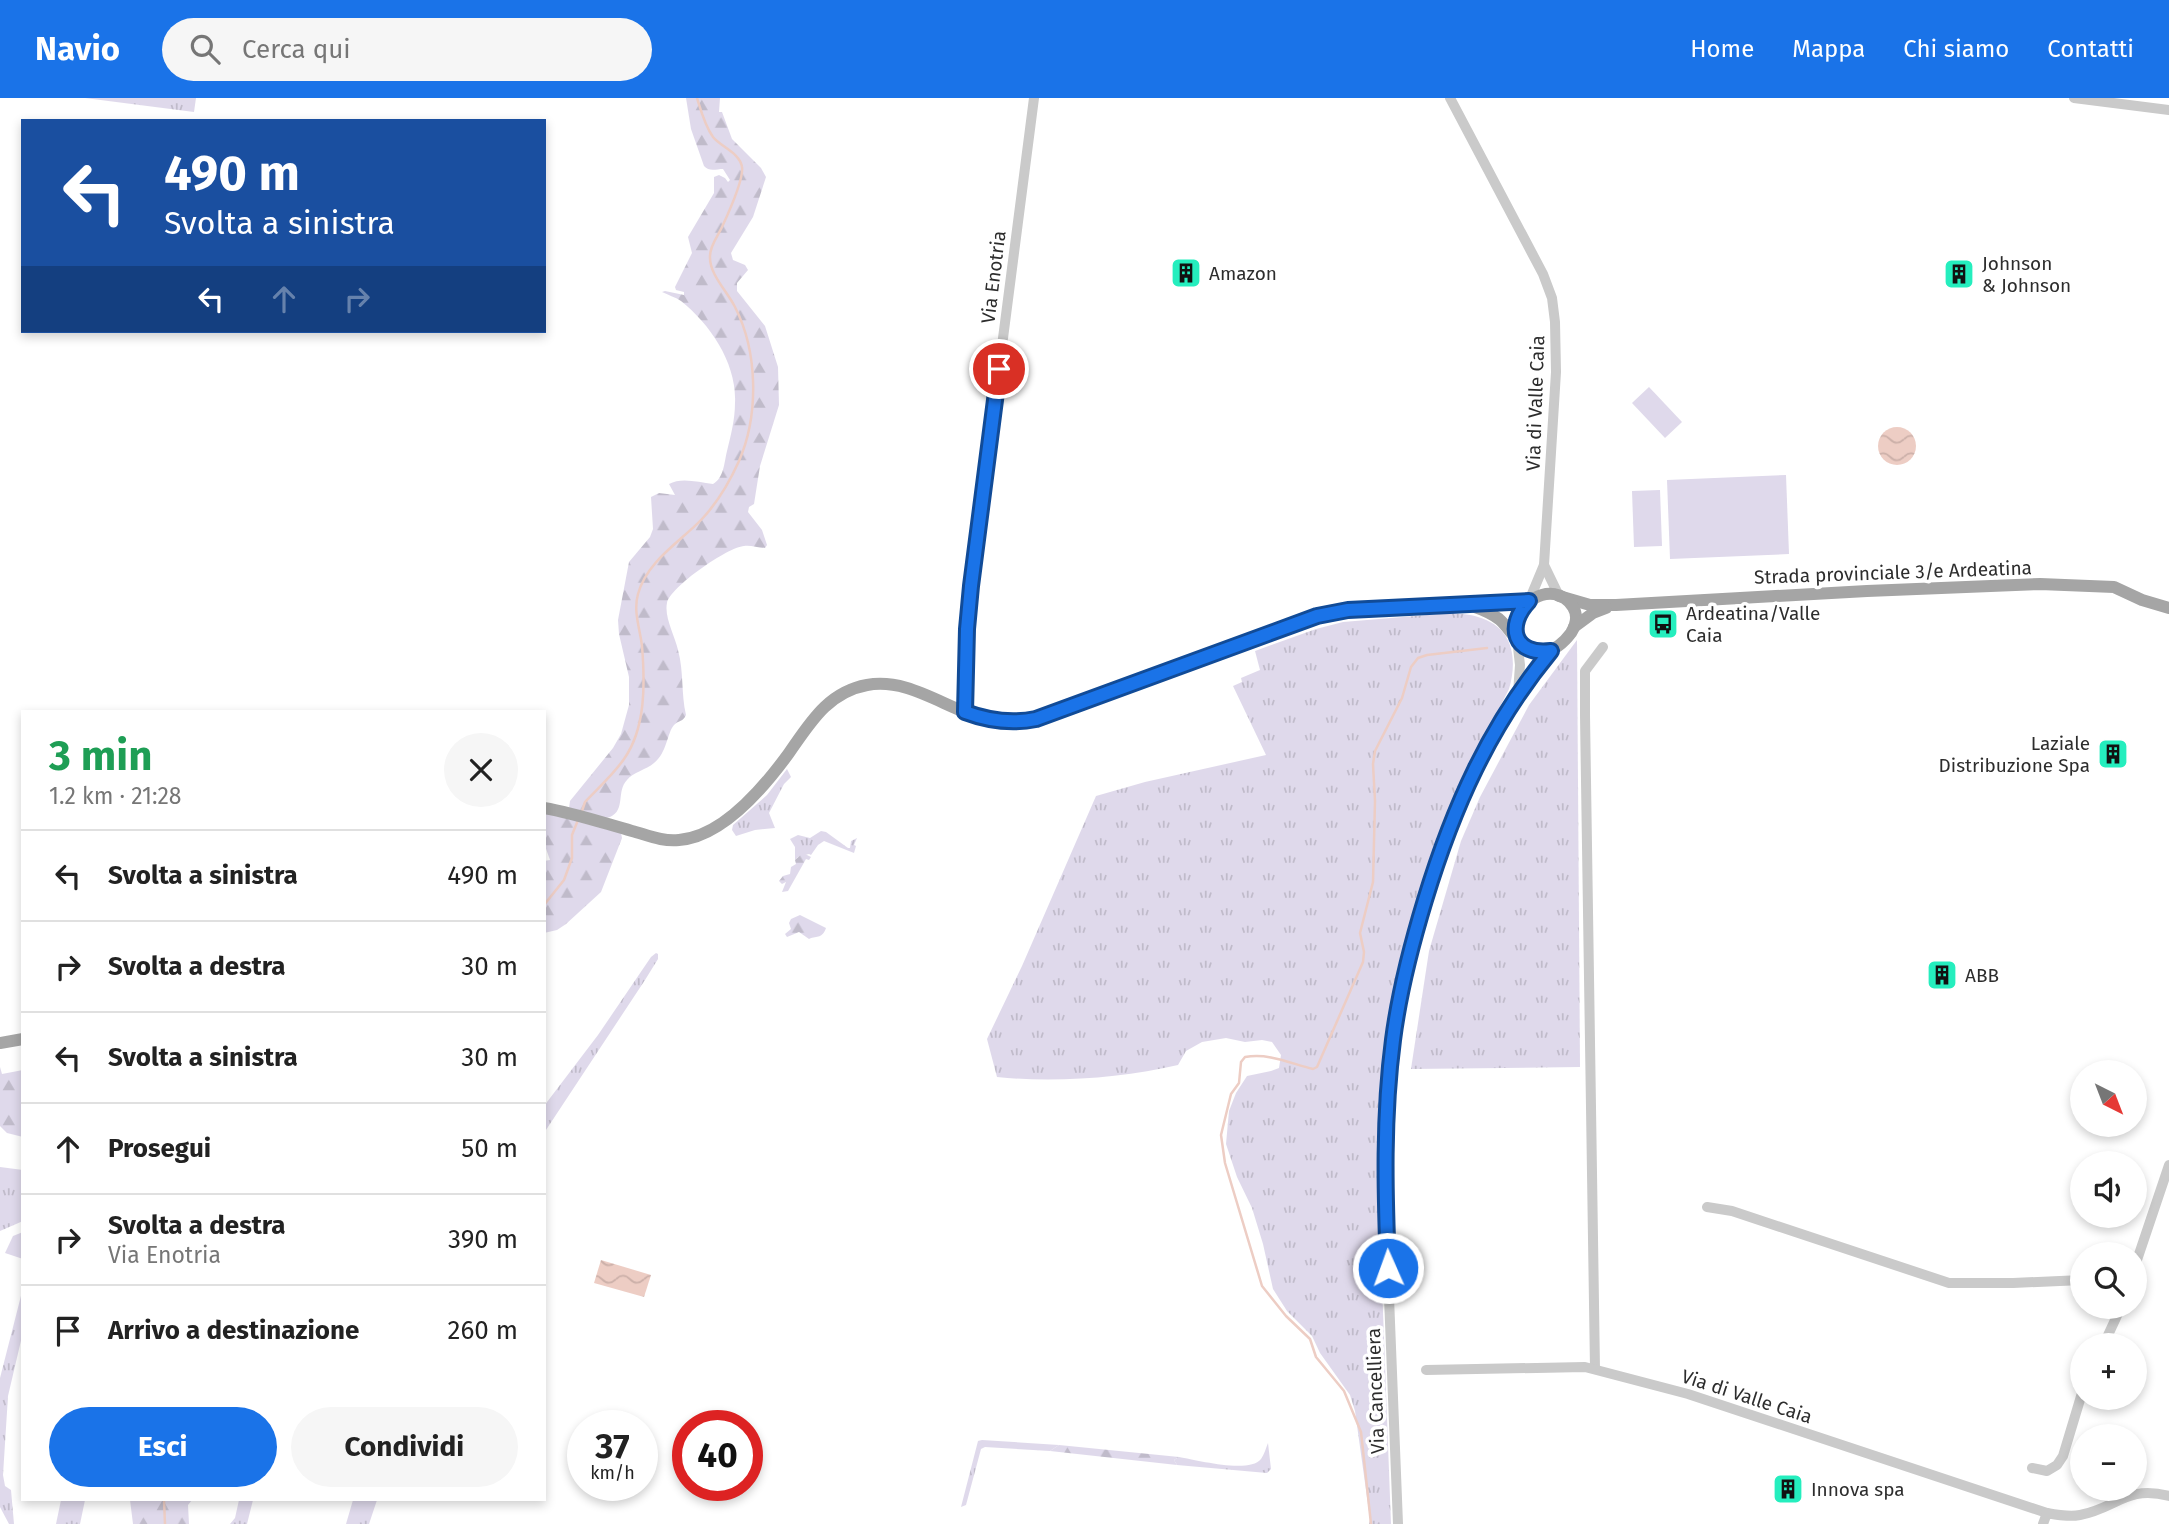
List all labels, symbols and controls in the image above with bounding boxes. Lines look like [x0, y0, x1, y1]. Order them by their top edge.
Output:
search box [162, 18, 652, 81]
text: Navio [35, 29, 120, 69]
icon: search [186, 30, 224, 68]
text: Cerca qui [242, 34, 351, 65]
text: Home [1690, 35, 1754, 63]
text: Mappa [1792, 35, 1865, 63]
text: Chi siamo [1903, 35, 2009, 63]
text: Contatti [2047, 35, 2134, 63]
text: 490 m [164, 144, 300, 203]
icon: left [49, 147, 140, 238]
text: Svolta a sinistra [164, 204, 395, 242]
street label: Via Enotria [976, 229, 1011, 325]
place label: Johnson & Johnson [1982, 252, 2071, 297]
building icon: Amazon [1169, 256, 1203, 290]
building icon: Johnson & Johnson [1942, 257, 1976, 291]
place label: Amazon [1209, 262, 1277, 285]
icon: left [192, 280, 230, 318]
icon: ahead [265, 280, 303, 318]
icon: right [338, 280, 376, 318]
street label: Via di Valle Caia [1522, 335, 1549, 471]
pin [969, 339, 1029, 399]
icon: arrive [980, 350, 1018, 388]
street label: Strada provinciale 3/e Ardeatina [1754, 556, 2032, 589]
place label: Ardeatina/Valle Caia [1686, 602, 1820, 647]
bus stop icon: Ardeatina/Valle Caia [1646, 607, 1680, 641]
text: 3 min [49, 731, 152, 781]
place label: Laziale Distribuzione Spa [1939, 732, 2090, 777]
button: close [444, 733, 518, 807]
building icon: Laziale Distribuzione Spa [2096, 737, 2130, 771]
text: 1.2 km · 21:28 [49, 782, 182, 810]
icon: left [49, 857, 87, 895]
text: Svolta a sinistra [108, 860, 298, 891]
text: 490 m [447, 860, 518, 891]
icon: right [49, 948, 87, 986]
text: Svolta a destra [108, 951, 286, 982]
text: 30 m [461, 951, 518, 982]
building icon: ABB [1925, 958, 1959, 992]
place label: ABB [1965, 964, 1999, 987]
icon: left [49, 1039, 87, 1077]
text: Svolta a sinistra [108, 1042, 298, 1073]
text: 30 m [461, 1042, 518, 1073]
north arrow [2070, 1060, 2147, 1138]
map controls [2070, 1060, 2147, 1501]
icon: ahead [49, 1130, 87, 1168]
text: Prosegui [108, 1133, 211, 1164]
text: 50 m [461, 1133, 518, 1164]
button: sound [2070, 1151, 2147, 1228]
text: Svolta a destra [108, 1210, 286, 1241]
icon: right [49, 1221, 87, 1259]
text: 390 m [448, 1224, 518, 1255]
position arrow [1351, 1231, 1425, 1305]
text: Via Enotria [108, 1241, 221, 1269]
button: search [2070, 1242, 2147, 1319]
icon: arrive [49, 1312, 87, 1350]
text: Arrivo a destinazione [108, 1315, 359, 1346]
text: 260 m [448, 1315, 518, 1346]
street label: Via Cancelliera [1362, 1328, 1389, 1454]
button: + [2070, 1333, 2147, 1410]
street label: Via di Valle Caia [1679, 1365, 1815, 1428]
button: Esci [49, 1407, 277, 1487]
button: Condividi [291, 1407, 518, 1487]
speed limit sign: 40 [672, 1410, 763, 1501]
button: − [2070, 1424, 2147, 1501]
text: 37 [595, 1425, 630, 1467]
text: km/h [590, 1462, 635, 1484]
building icon: Innova spa [1771, 1472, 1805, 1506]
place label: Innova spa [1811, 1478, 1905, 1501]

